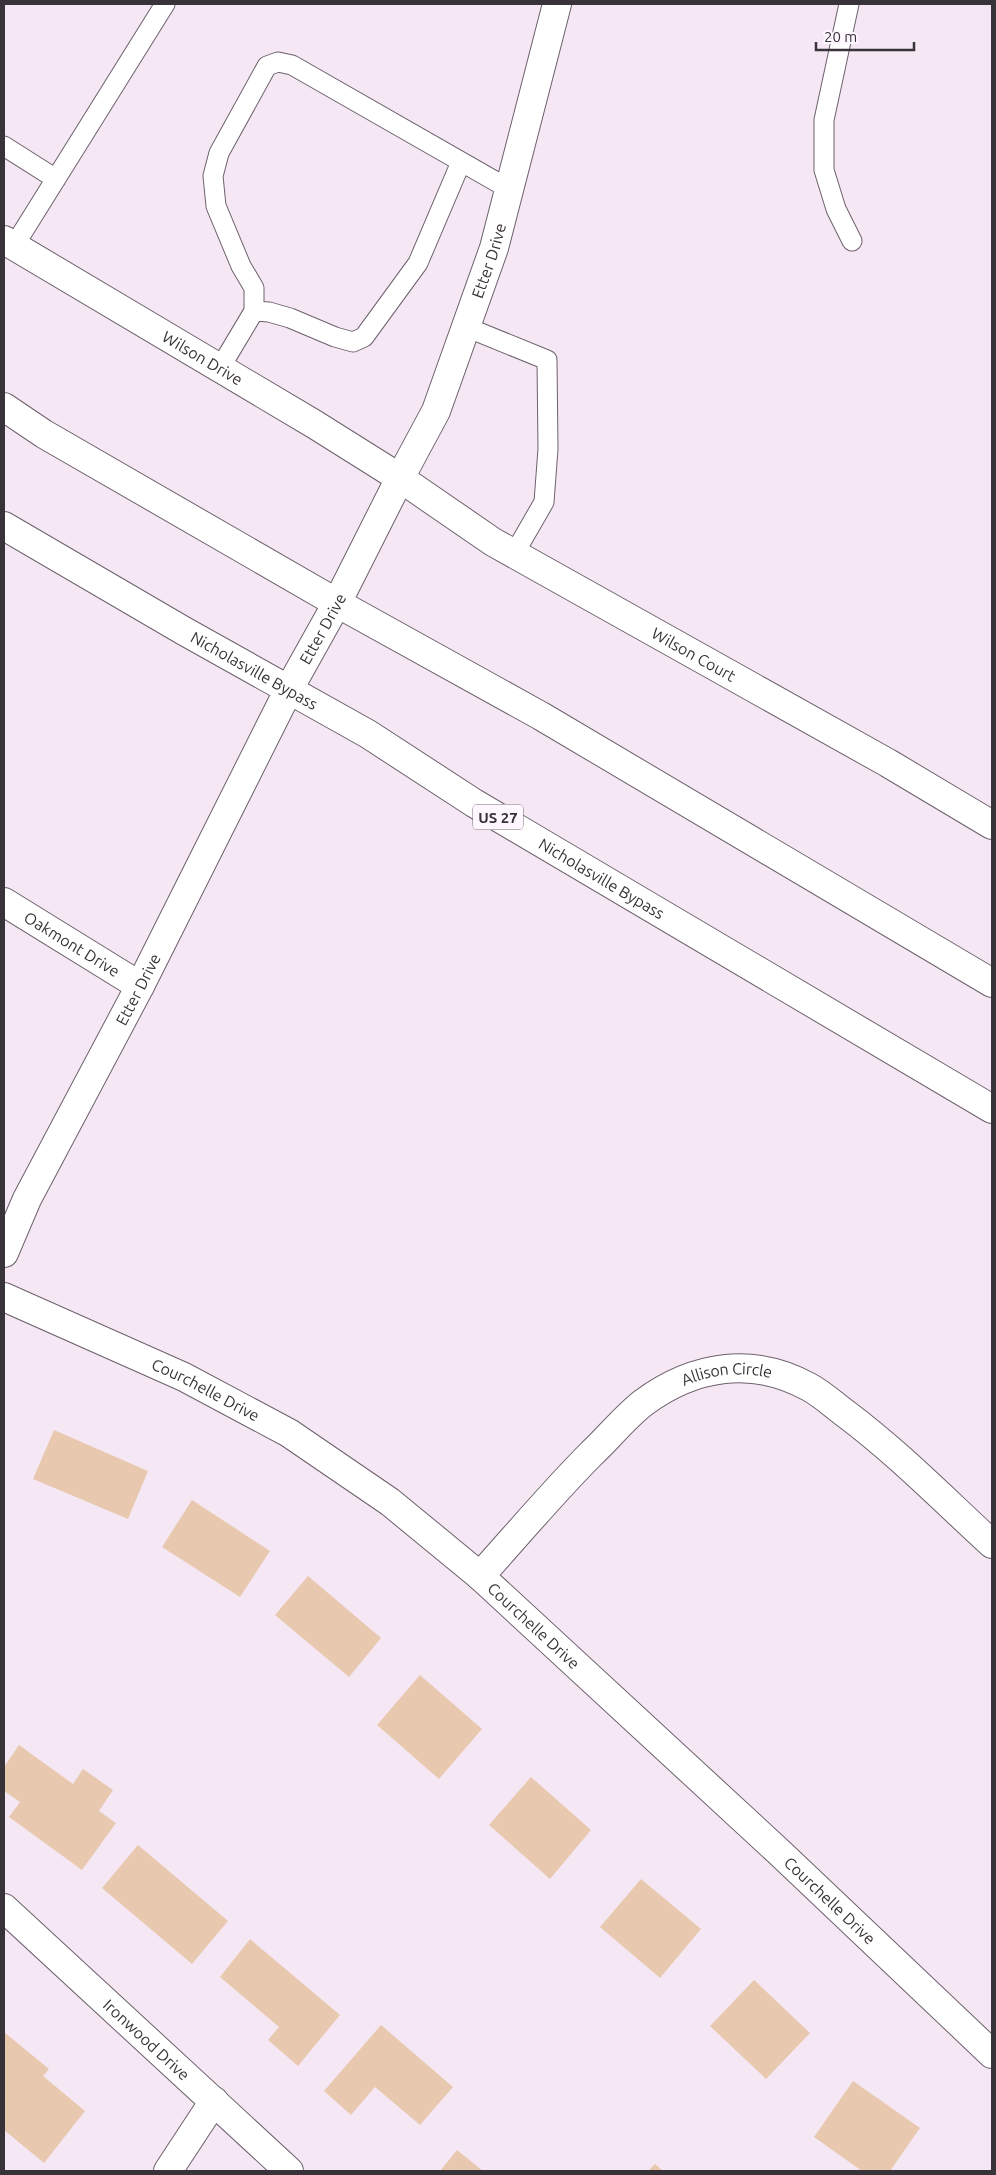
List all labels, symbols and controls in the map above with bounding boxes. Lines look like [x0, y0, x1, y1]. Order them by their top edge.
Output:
scale bar [816, 20, 914, 52]
text: 20 m [824, 28, 857, 45]
street label: Etter Drive [468, 221, 509, 301]
street label: Wilson Drive [159, 327, 246, 389]
street label: Etter Drive [296, 590, 349, 667]
street label: Wilson Court [649, 624, 739, 685]
street label: Nicholasville Bypass [188, 628, 321, 713]
road number: US 27 [473, 804, 523, 830]
street label: Nicholasville Bypass [536, 834, 668, 922]
street label: Oakmont Drive [21, 908, 123, 980]
street label: Etter Drive [112, 951, 164, 1028]
street label: Courchelle Drive [149, 1355, 263, 1425]
street label: Allison Circle [679, 1359, 774, 1389]
street label: Courchelle Drive [484, 1579, 583, 1672]
street label: Courchelle Drive [781, 1853, 879, 1948]
street label: Ironwood Drive [100, 1995, 193, 2084]

